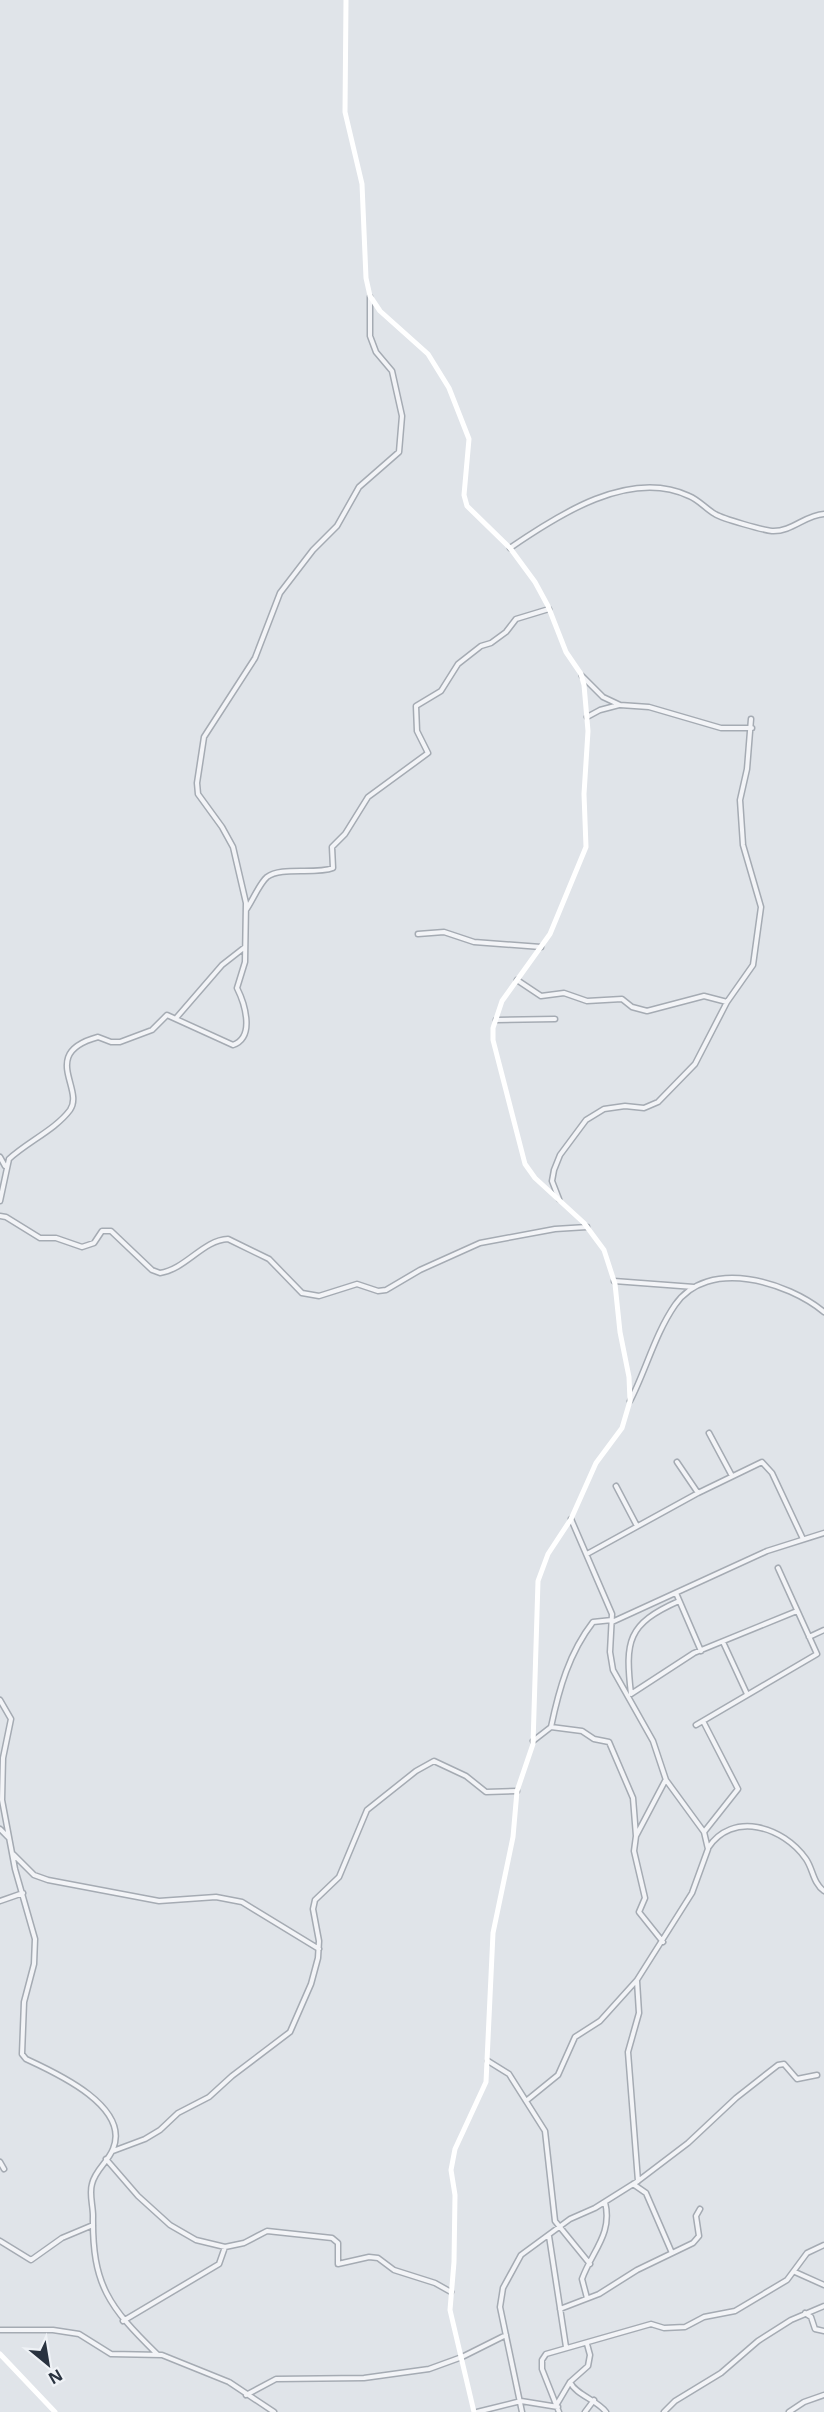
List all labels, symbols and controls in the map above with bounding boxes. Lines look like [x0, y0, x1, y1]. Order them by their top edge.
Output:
north arrow [18, 2334, 78, 2394]
text: N [44, 2364, 67, 2390]

